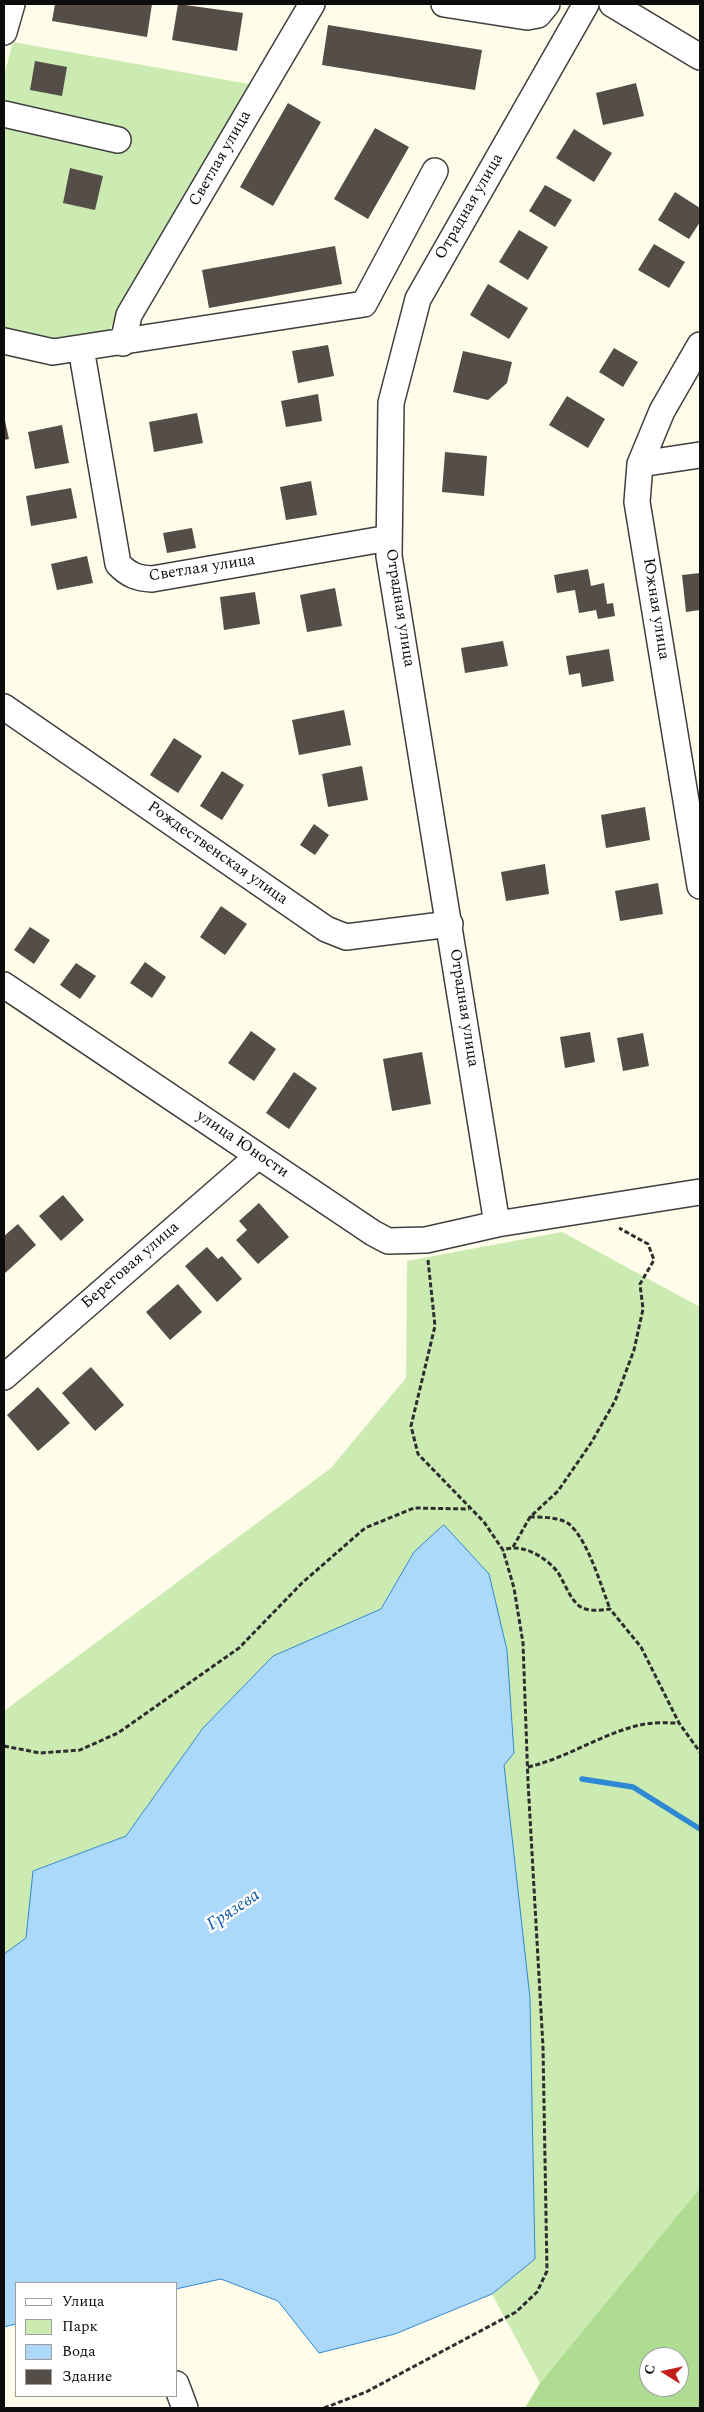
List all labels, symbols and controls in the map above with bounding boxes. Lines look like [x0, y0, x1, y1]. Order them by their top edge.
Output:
street label: Светлая улица [186, 108, 256, 210]
street label: Отрадная улица [432, 151, 508, 263]
street label: Отрадная улица [380, 548, 418, 668]
street label: Светлая улица [147, 551, 257, 587]
street label: Южная улица [638, 557, 672, 661]
street label: Рождественская улица [143, 798, 291, 910]
street label: Отрадная улица [444, 948, 482, 1068]
street label: улица Юности [192, 1107, 292, 1183]
street label: Береговая улица [78, 1218, 184, 1314]
water label: Грязева [203, 1885, 265, 1937]
legend [15, 2282, 178, 2397]
text: Улица [62, 2290, 104, 2313]
text: Парк [62, 2315, 98, 2338]
text: Вода [62, 2340, 96, 2363]
north arrow [639, 2347, 689, 2397]
text: С [639, 2363, 661, 2376]
text: Здание [62, 2365, 112, 2388]

